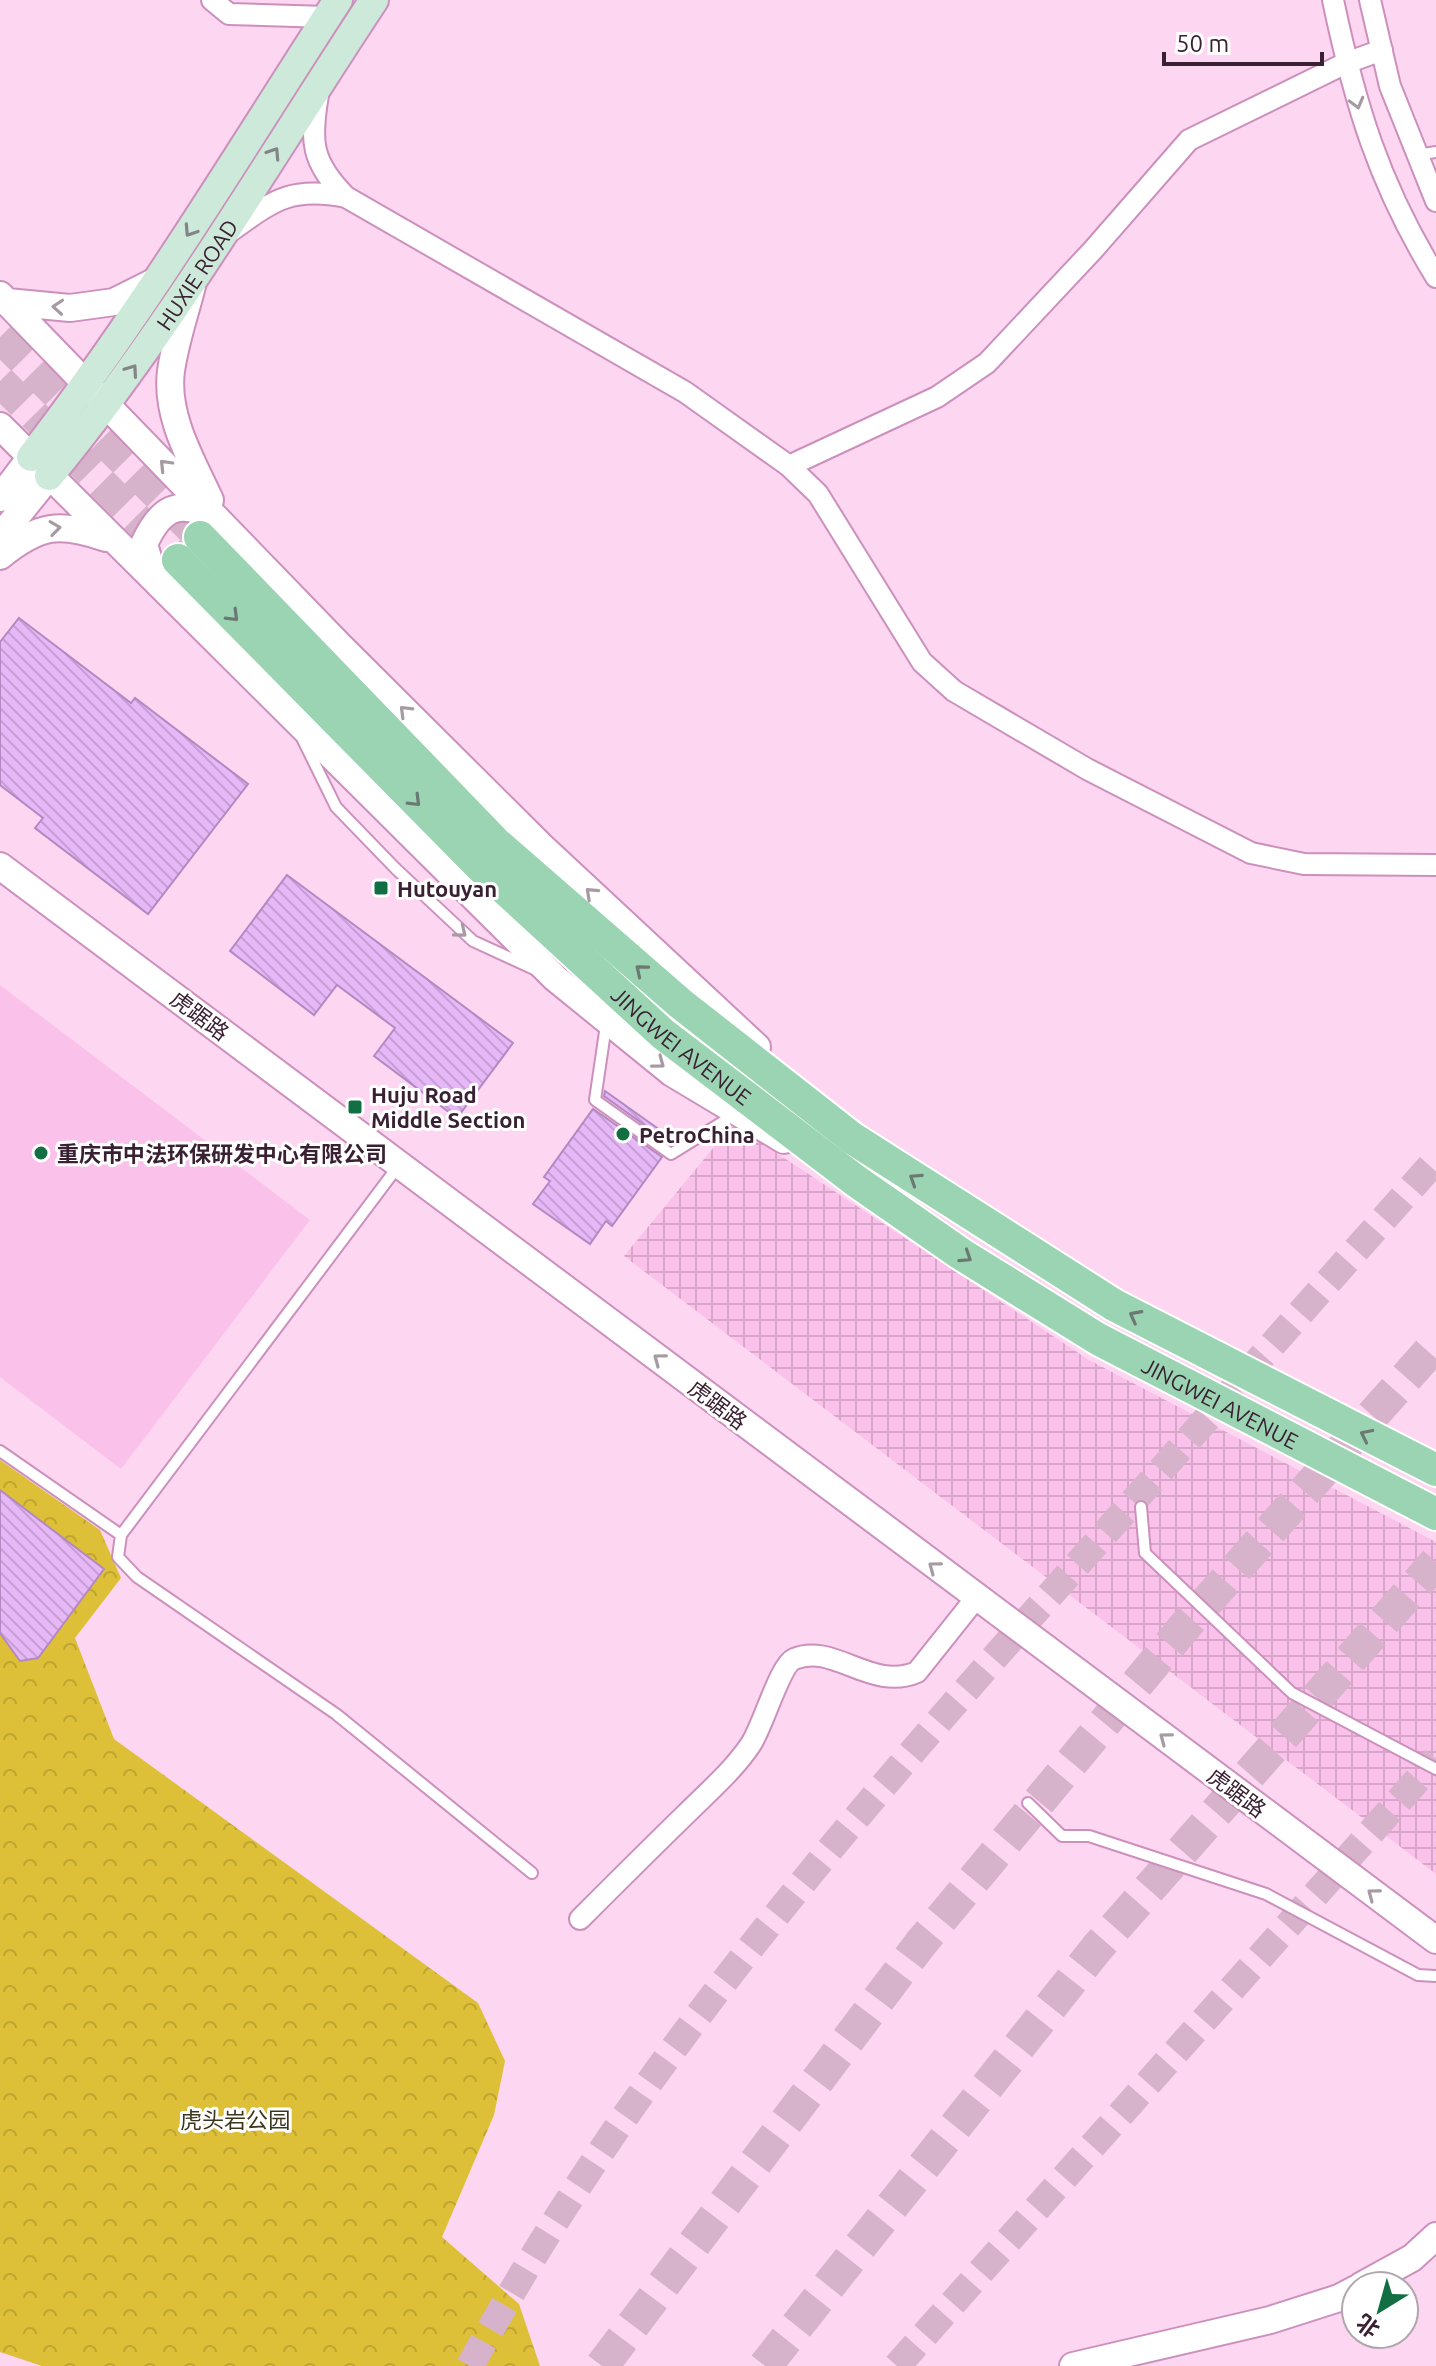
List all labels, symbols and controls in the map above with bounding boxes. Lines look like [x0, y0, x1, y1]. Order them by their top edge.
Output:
scale bar [1164, 16, 1322, 66]
text: 50 m [1176, 30, 1229, 57]
one-way arrow [1347, 96, 1364, 110]
one-way arrow [265, 147, 280, 162]
street label: HUXIE ROAD [151, 214, 242, 334]
one-way arrow [184, 222, 199, 237]
one-way arrow [51, 298, 64, 315]
one-way arrow [122, 365, 137, 379]
one-way arrow [161, 459, 175, 474]
one-way arrow [48, 520, 61, 537]
one-way arrow [224, 607, 238, 621]
one-way arrow [400, 706, 414, 720]
one-way arrow [406, 792, 421, 806]
place label: Hutouyan [397, 876, 497, 901]
marker: Hutouyan [372, 879, 390, 897]
one-way arrow [586, 888, 601, 902]
one-way arrow [452, 922, 466, 937]
one-way arrow [636, 965, 651, 980]
street label: JINGWEI AVENUE [607, 981, 756, 1109]
street label: 虎踞路 [166, 985, 234, 1045]
one-way arrow [650, 1053, 665, 1067]
place label: Huju Road Middle Section [371, 1082, 525, 1132]
marker: Huju Road Middle Section [346, 1098, 364, 1116]
place label: PetroChina [639, 1122, 755, 1147]
marker: PetroChina [614, 1125, 632, 1143]
place label: 重庆市中法环保研发中心有限公司 [57, 1141, 387, 1166]
marker: 重庆市中法环保研发中心有限公司 [32, 1144, 50, 1162]
one-way arrow [909, 1173, 923, 1188]
one-way arrow [957, 1247, 972, 1262]
one-way arrow [1129, 1311, 1143, 1326]
street label: JINGWEI AVENUE [1138, 1352, 1303, 1453]
one-way arrow [653, 1355, 668, 1369]
street label: 虎踞路 [684, 1374, 752, 1434]
one-way arrow [1360, 1429, 1375, 1445]
one-way arrow [928, 1562, 943, 1576]
one-way arrow [1159, 1734, 1174, 1748]
street label: 虎踞路 [1203, 1762, 1271, 1822]
one-way arrow [1368, 1889, 1382, 1903]
park label: 虎头岩公园 [180, 2107, 290, 2132]
north arrow [1340, 2270, 1420, 2350]
text: 北 [1351, 2310, 1384, 2343]

